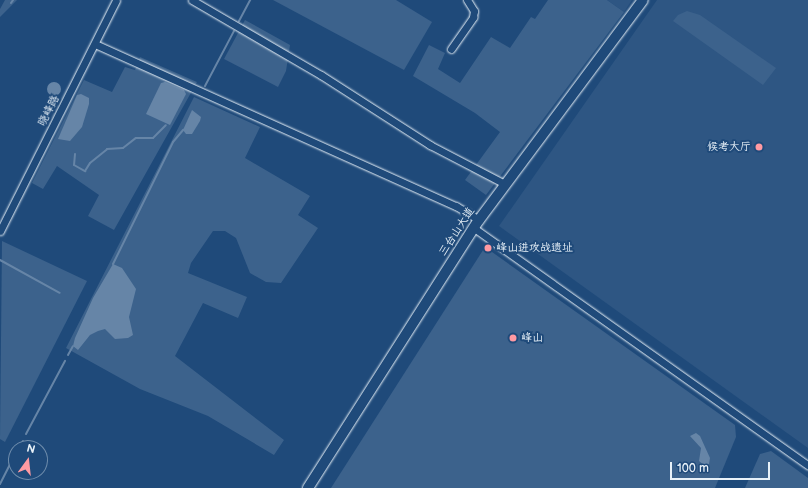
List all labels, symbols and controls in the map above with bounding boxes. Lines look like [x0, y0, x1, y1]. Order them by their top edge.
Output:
street label: 晓峰路 [36, 93, 62, 129]
place label: 候考大厅 [707, 140, 751, 154]
marker: 候考大厅 [754, 142, 764, 152]
street label: 三台山大道 [436, 205, 478, 259]
place label: 峰山进攻战遗址 [496, 241, 573, 255]
marker: 峰山进攻战遗址 [483, 243, 493, 253]
place label: 峰山 [521, 331, 543, 345]
marker: 峰山 [508, 333, 518, 343]
north arrow [8, 440, 48, 480]
text: N [25, 442, 37, 456]
scale bar [672, 454, 772, 480]
text: 100 m [677, 461, 709, 476]

